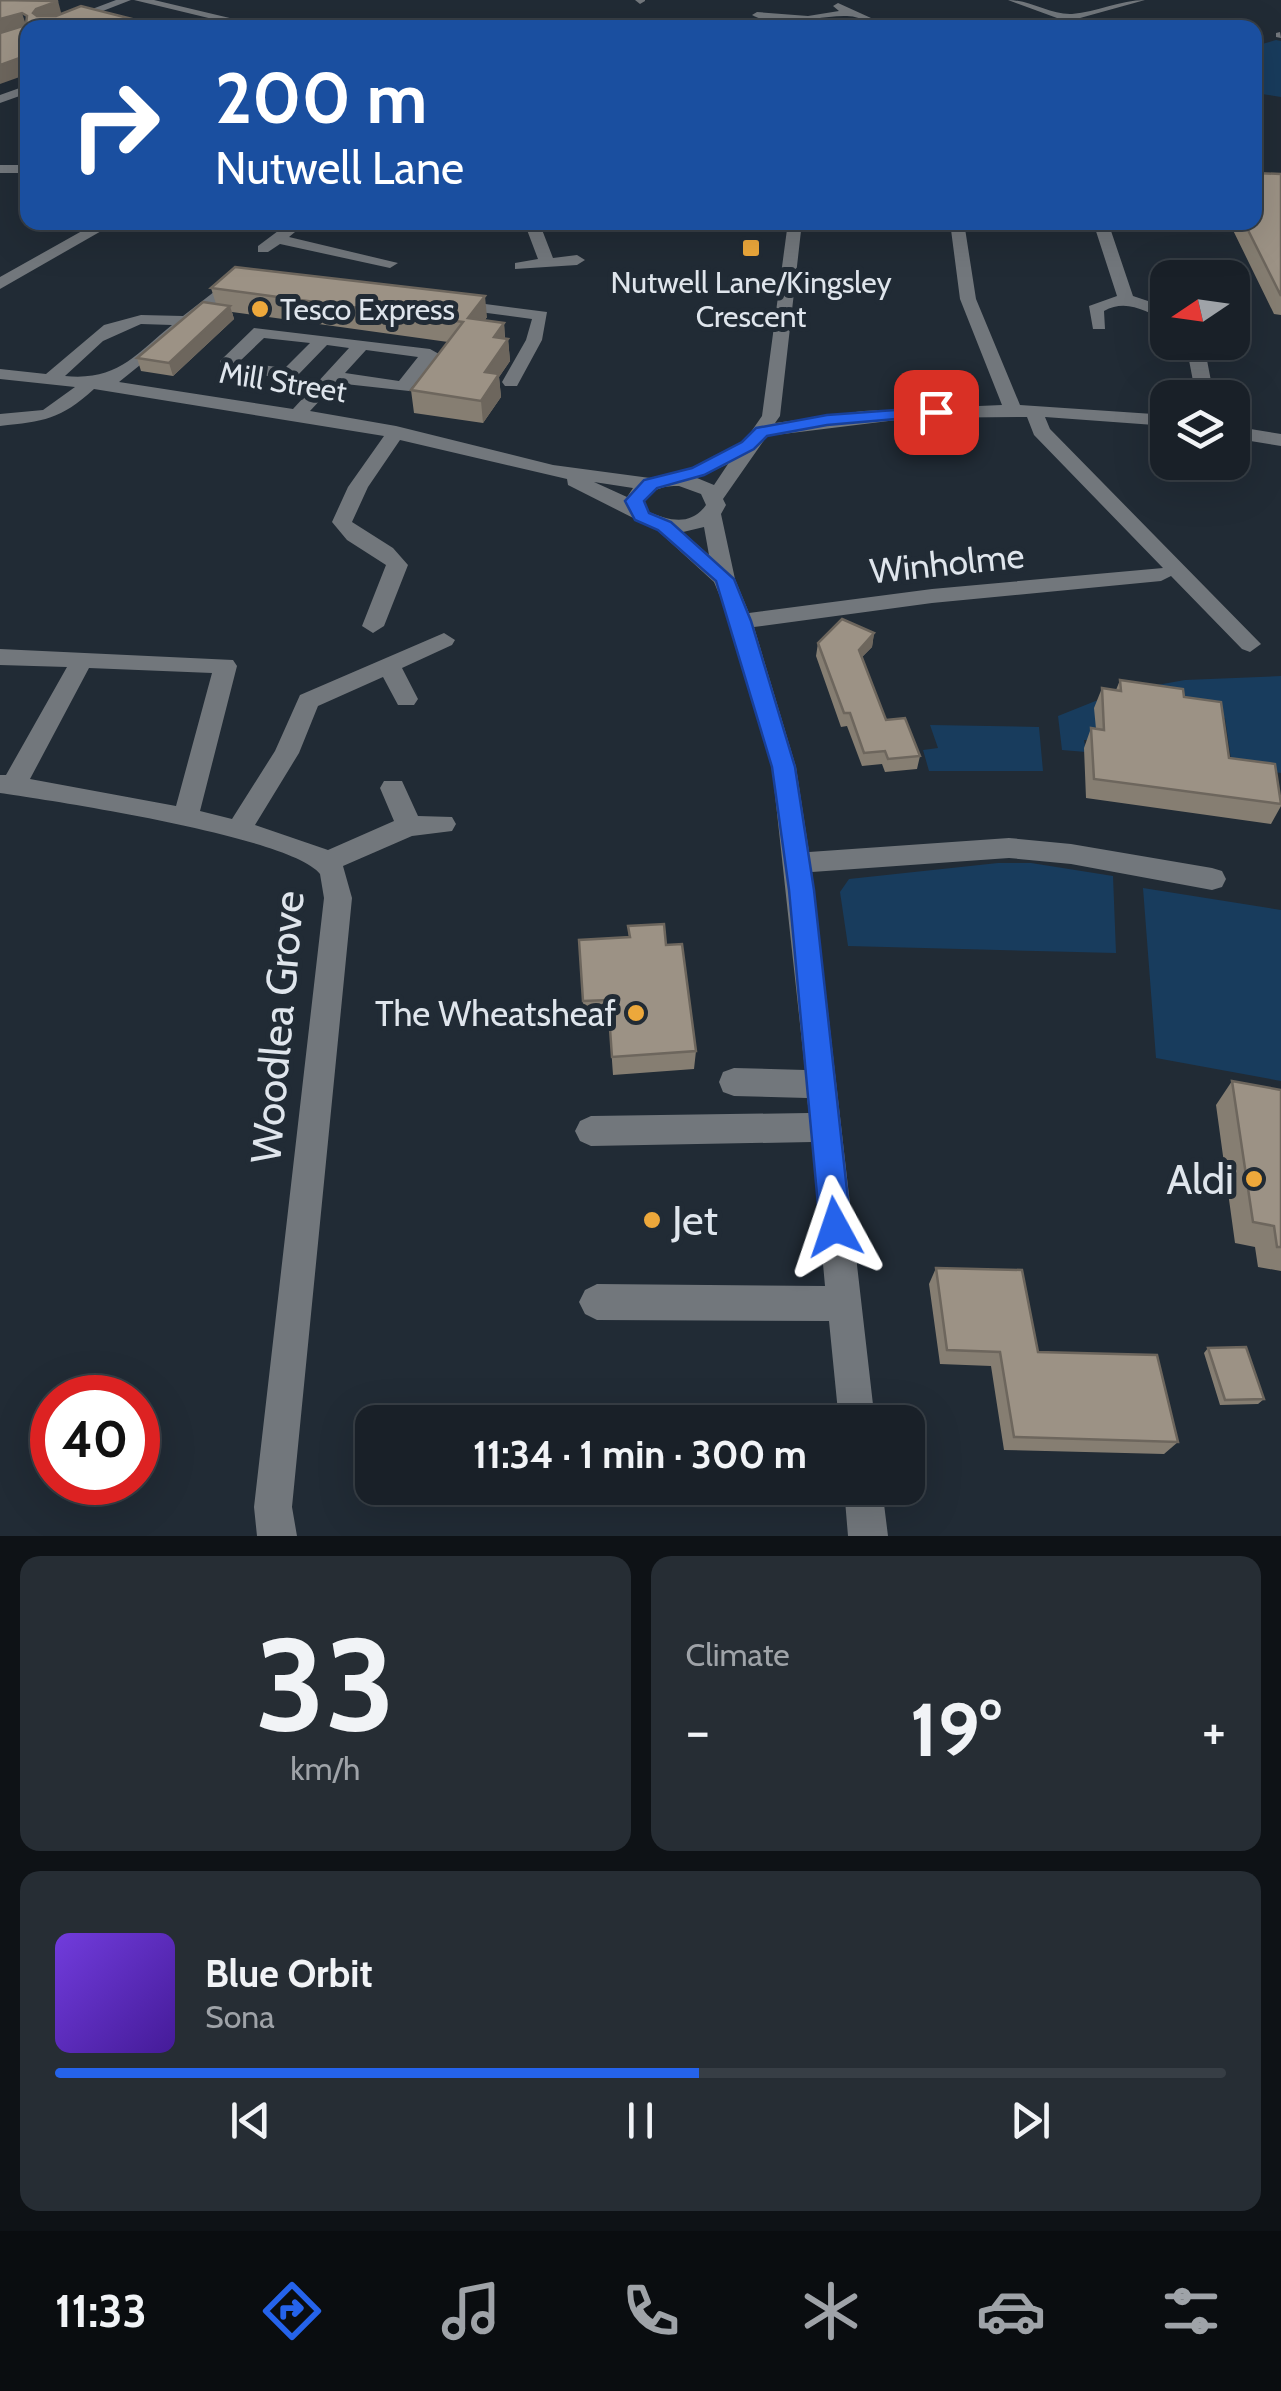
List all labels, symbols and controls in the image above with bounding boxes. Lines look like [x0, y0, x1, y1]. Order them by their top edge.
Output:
text: 200 m [215, 55, 427, 141]
icon: right [50, 60, 180, 190]
text: Nutwell Lane [215, 141, 464, 195]
marker: Nutwell Lane/Kingsley Crescent [740, 237, 762, 259]
north arrow [1150, 260, 1250, 360]
map controls [1150, 260, 1250, 480]
place label: Nutwell Lane/Kingsley Crescent [610, 264, 892, 335]
place label: Tesco Express [280, 291, 455, 328]
marker: Tesco Express [249, 298, 271, 320]
street label: Mill Street [217, 354, 349, 410]
pin [894, 370, 979, 455]
button: layers [1150, 380, 1250, 480]
icon: arrive [909, 385, 964, 440]
street label: Winholme [868, 534, 1026, 592]
street label: Woodlea Grove [239, 888, 315, 1166]
place label: The Wheatsheaf [375, 992, 616, 1035]
marker: The Wheatsheaf [625, 1002, 647, 1024]
place label: Aldi [1167, 1153, 1234, 1205]
marker: Aldi [1243, 1168, 1265, 1190]
position arrow [783, 1175, 887, 1279]
place label: Jet [671, 1194, 718, 1246]
marker: Jet [641, 1209, 663, 1231]
speed limit sign: 40 [30, 1375, 160, 1505]
text: 11:34 · 1 min · 300 m [473, 1431, 807, 1478]
text: 33 [255, 1605, 395, 1763]
text: Climate [686, 1635, 790, 1674]
text: 19° [910, 1684, 1002, 1775]
text: − [686, 1697, 710, 1764]
text: + [1202, 1697, 1226, 1764]
text: km/h [290, 1749, 360, 1788]
text: Blue Orbit [205, 1950, 373, 1997]
text: Sona [205, 1997, 275, 2036]
icon: previous [223, 2093, 278, 2148]
icon: pause [613, 2093, 668, 2148]
icon: next [1003, 2093, 1058, 2148]
icon: directions [257, 2276, 327, 2346]
icon: music [436, 2276, 506, 2346]
icon: phone [616, 2276, 686, 2346]
icon: climate [796, 2276, 866, 2346]
icon: car [976, 2276, 1046, 2346]
icon: filters [1156, 2276, 1226, 2346]
text: 11:33 [55, 2284, 147, 2338]

